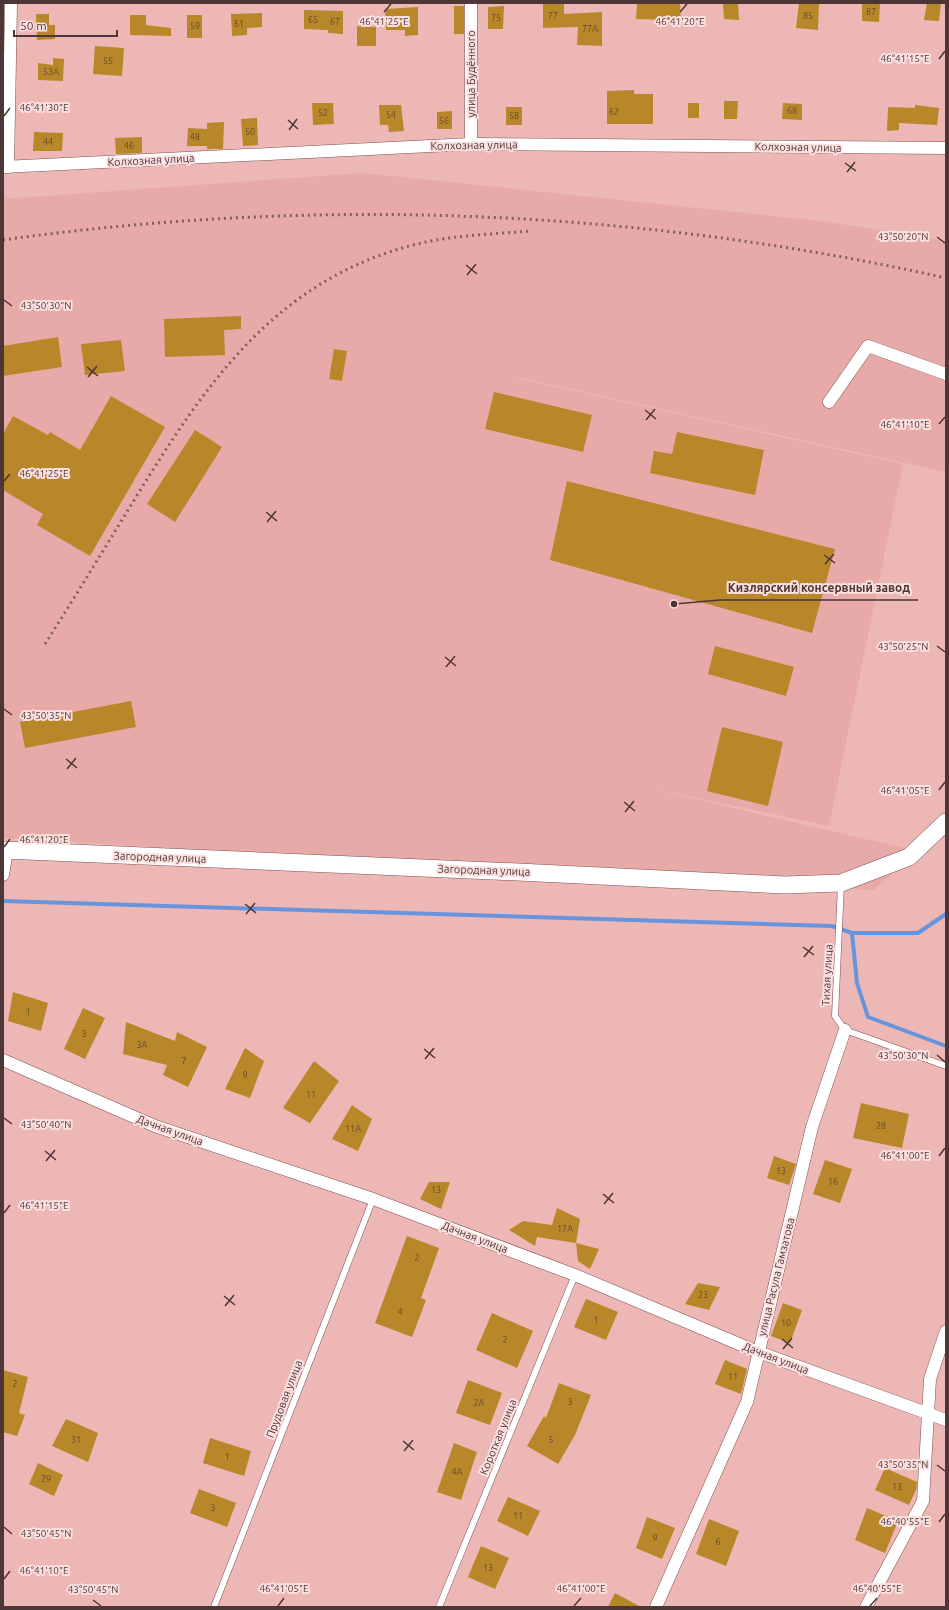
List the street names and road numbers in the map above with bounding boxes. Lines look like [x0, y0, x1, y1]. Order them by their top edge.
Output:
street label: улица Будённого [465, 30, 477, 118]
street label: Колхозная улица [430, 138, 518, 152]
street label: Колхозная улица [754, 140, 842, 154]
street label: Колхозная улица [107, 152, 195, 168]
street label: Загородная улица [113, 849, 207, 865]
street label: Загородная улица [437, 862, 531, 878]
street label: Тихая улица [819, 944, 835, 1006]
street label: Дачная улица [135, 1112, 205, 1148]
street label: улица Расула Гамзатова [755, 1216, 797, 1338]
street label: Дачная улица [440, 1219, 510, 1255]
street label: Дачная улица [741, 1340, 811, 1376]
street label: Прудовая улица [264, 1358, 304, 1440]
street label: Короткая улица [477, 1397, 519, 1477]

